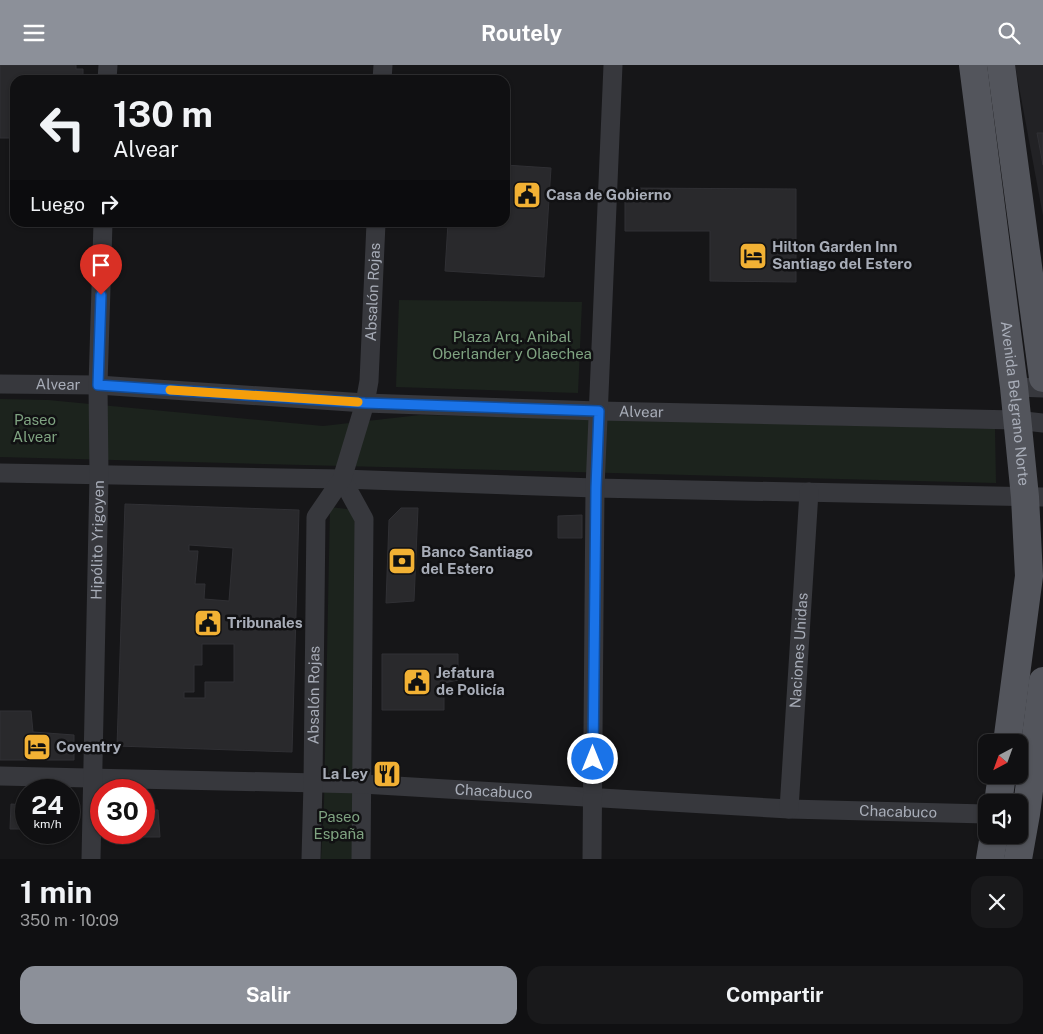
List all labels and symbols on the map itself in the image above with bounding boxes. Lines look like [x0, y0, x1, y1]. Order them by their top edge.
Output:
public building icon: Casa de Gobierno [512, 180, 542, 210]
place label: Casa de Gobierno [546, 186, 672, 203]
place label: Hilton Garden Inn Santiago del Estero [772, 238, 912, 272]
hotel icon: Hilton Garden Inn Santiago del Estero [738, 241, 768, 271]
street label: Absalón Rojas [362, 242, 383, 342]
pin [80, 244, 122, 295]
street label: Avenida Belgrano Norte [998, 320, 1033, 487]
park label: Plaza Arq. Anibal Oberlander y Olaechea [432, 328, 592, 362]
street label: Alvear [35, 375, 81, 393]
street label: Alvear [619, 402, 664, 420]
park label: Paseo Alvear [13, 411, 58, 445]
street label: Hipólito Yrigoyen [87, 480, 107, 600]
place label: Banco Santiago del Estero [421, 543, 533, 577]
bank icon: Banco Santiago del Estero [387, 546, 417, 576]
street label: Naciones Unidas [786, 592, 811, 709]
public building icon: Tribunales [193, 608, 223, 638]
place label: Tribunales [227, 614, 303, 631]
street label: Absalón Rojas [304, 646, 323, 744]
place label: Jefatura de Policía [436, 664, 505, 698]
public building icon: Jefatura de Policía [402, 667, 432, 697]
hotel icon: Coventry [22, 732, 52, 762]
position arrow [566, 732, 618, 784]
north arrow [978, 734, 1028, 784]
place label: Coventry [56, 738, 122, 755]
restaurant icon: La Ley [372, 759, 402, 789]
place label: La Ley [322, 765, 369, 782]
speed limit sign: 30 [90, 779, 155, 844]
street label: Chacabuco [454, 780, 533, 802]
street label: Chacabuco [859, 802, 937, 821]
park label: Paseo España [314, 808, 364, 842]

